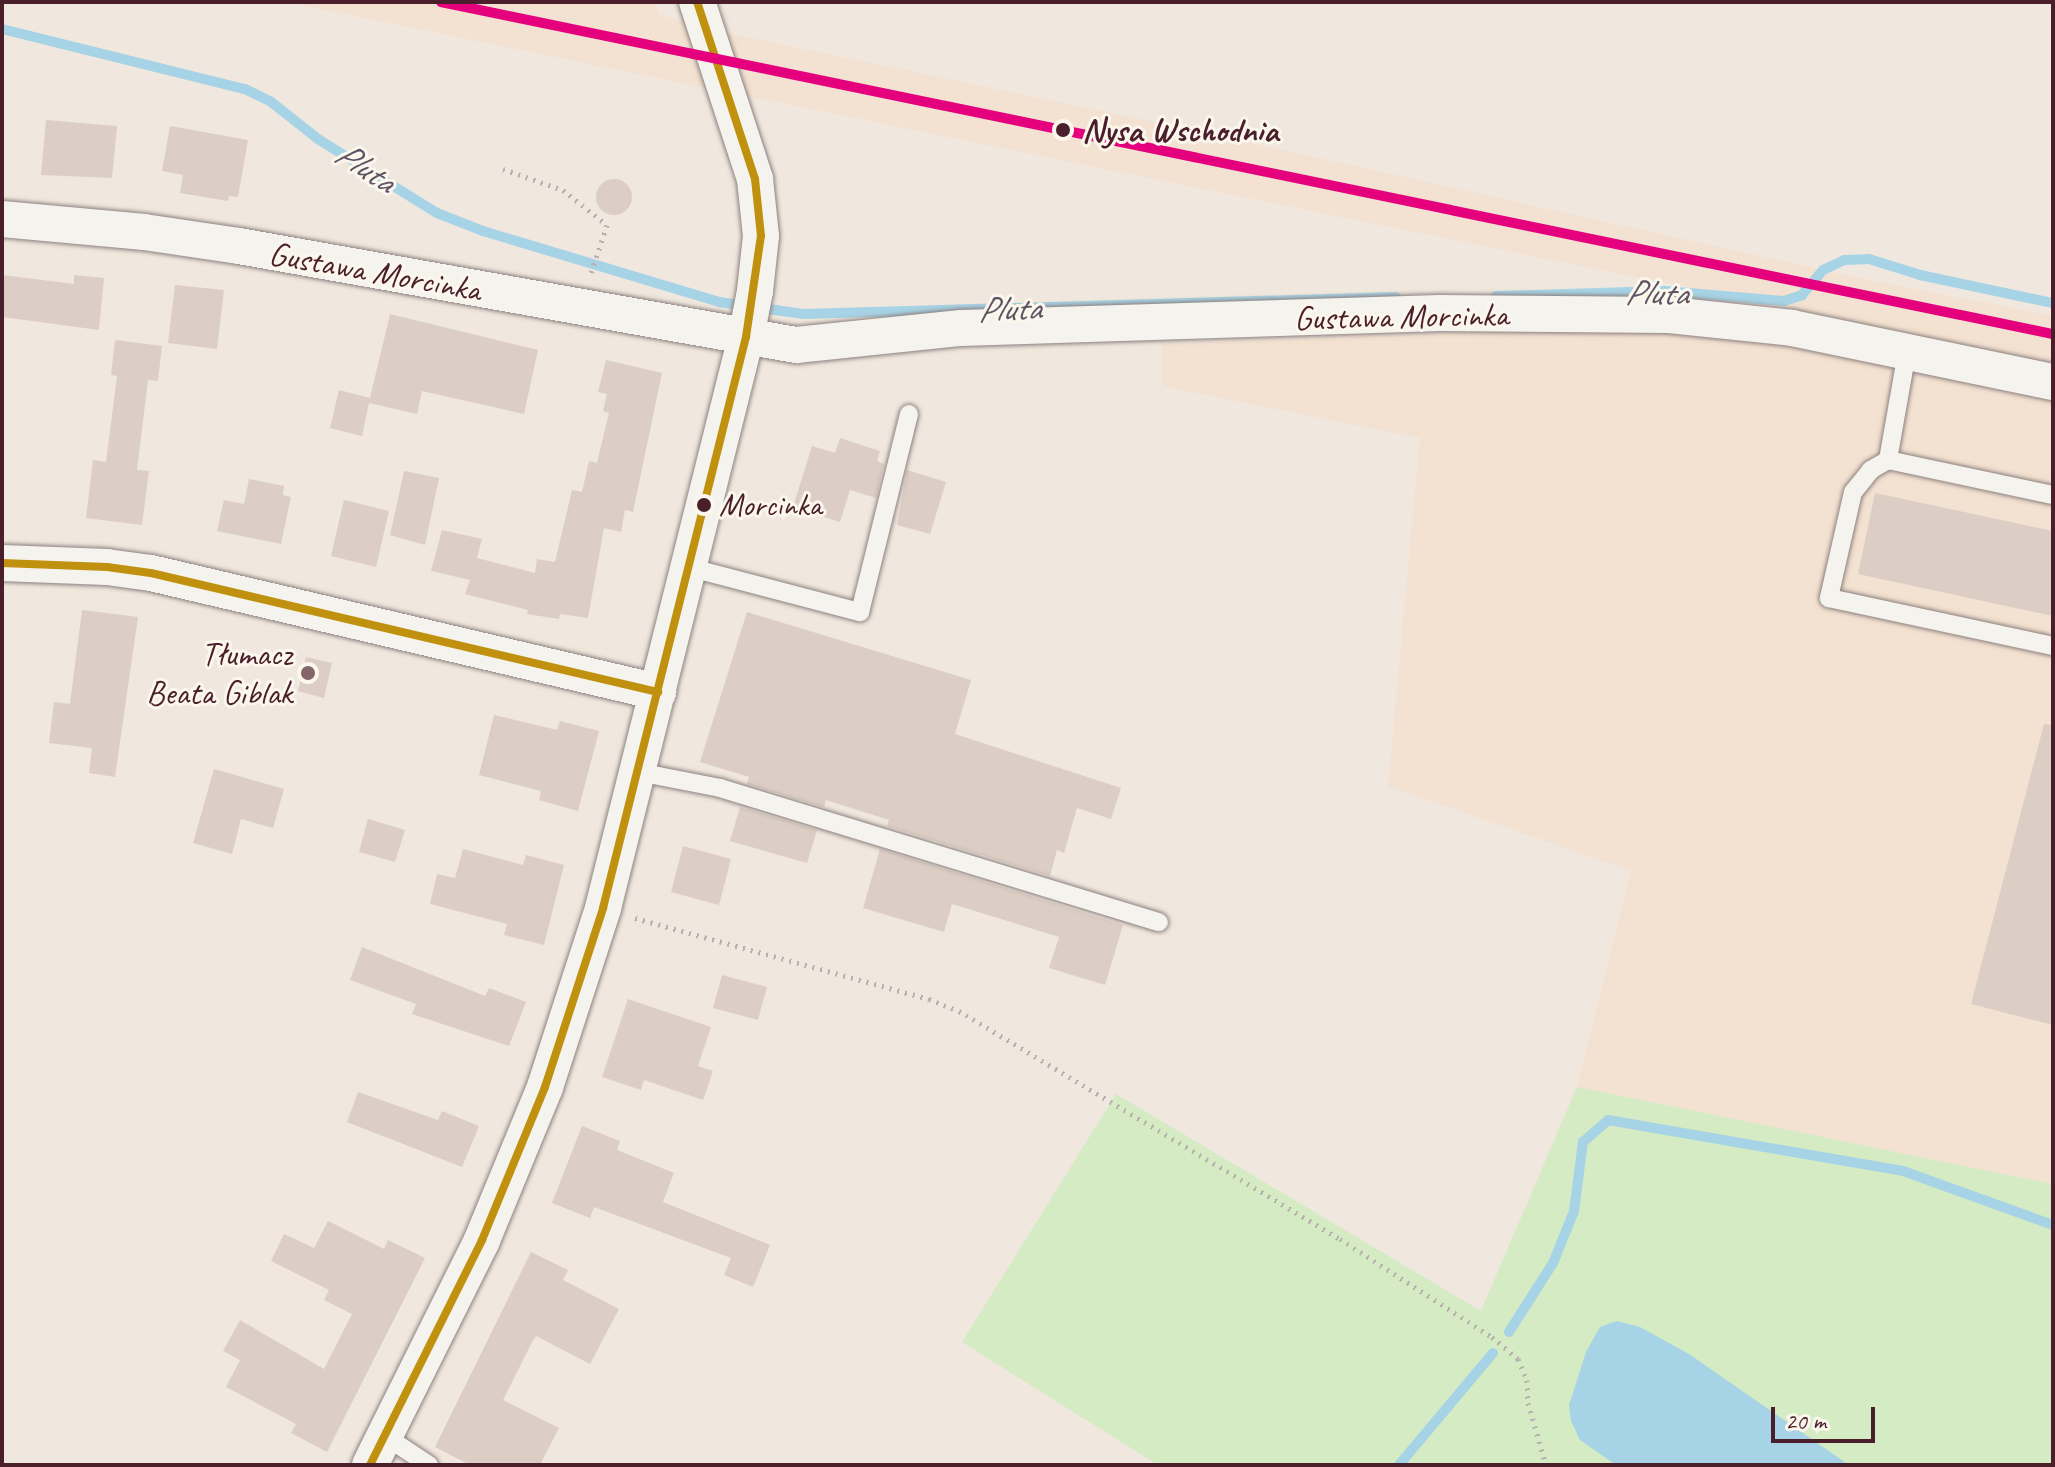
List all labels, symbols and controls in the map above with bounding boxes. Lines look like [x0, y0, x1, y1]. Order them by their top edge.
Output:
place label: Nysa Wschodnia [1082, 110, 1277, 150]
marker: Nysa Wschodnia [1051, 118, 1075, 142]
water label: Pluta [327, 132, 403, 202]
street label: Gustawa Morcinka [266, 232, 484, 310]
water label: Pluta [1624, 271, 1688, 315]
water label: Pluta [977, 286, 1041, 332]
street label: Gustawa Morcinka [1294, 294, 1508, 338]
place label: Morcinka [719, 486, 821, 524]
marker: Morcinka [696, 497, 712, 513]
place label: Tłumacz Beata Giblak [146, 633, 292, 712]
marker: Tłumacz Beata Giblak [299, 664, 317, 682]
scale bar [1775, 1391, 1879, 1441]
text: 20 m [1785, 1406, 1826, 1436]

